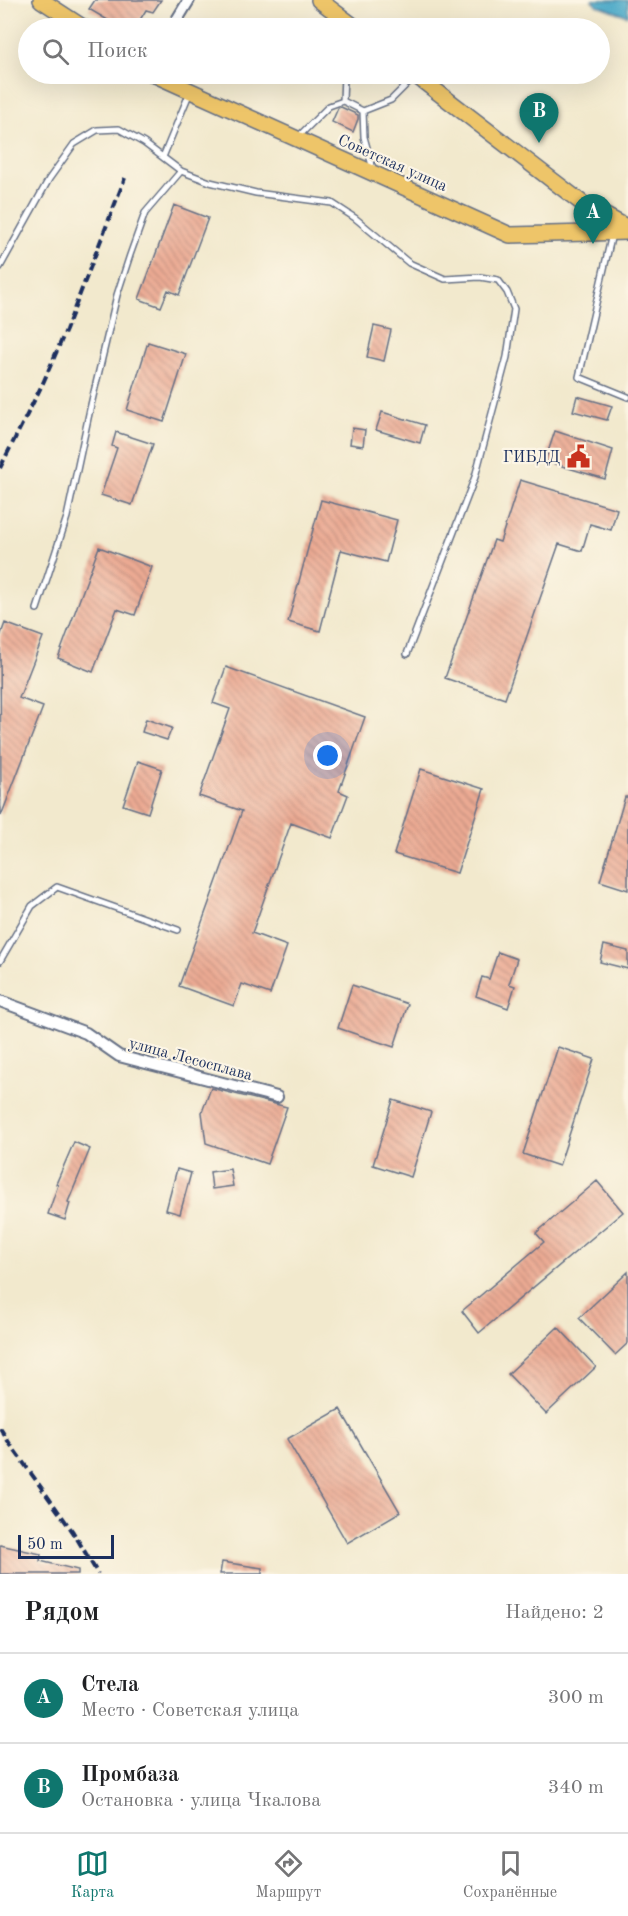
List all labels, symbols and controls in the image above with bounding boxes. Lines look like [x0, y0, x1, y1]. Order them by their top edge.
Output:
search box [18, 18, 610, 84]
icon: search [39, 35, 72, 68]
text: Поиск [87, 40, 148, 62]
pin: B [520, 94, 558, 143]
street label: Советская улица [335, 133, 449, 195]
pin: A [574, 194, 612, 244]
public building icon: ГИБДД [565, 443, 591, 469]
place label: ГИБДД [503, 450, 560, 466]
your location [313, 741, 342, 770]
street label: улица Лесосплава [127, 1036, 254, 1084]
scale bar [18, 1532, 114, 1560]
text: 50 m [27, 1537, 63, 1553]
text: Рядом [24, 1600, 99, 1626]
text: Найдено: 2 [505, 1603, 604, 1623]
text: Стела [81, 1674, 139, 1696]
text: A [36, 1688, 51, 1708]
text: 300 m [548, 1688, 604, 1708]
text: Место · Советская улица [81, 1701, 299, 1721]
text: Промбаза [81, 1764, 179, 1786]
text: B [36, 1778, 51, 1798]
text: 340 m [548, 1778, 604, 1798]
text: Остановка · улица Чкалова [81, 1791, 321, 1811]
tab: Карта [71, 1847, 114, 1903]
tab: Маршрут [256, 1847, 321, 1903]
tab: Сохранённые [463, 1847, 557, 1903]

